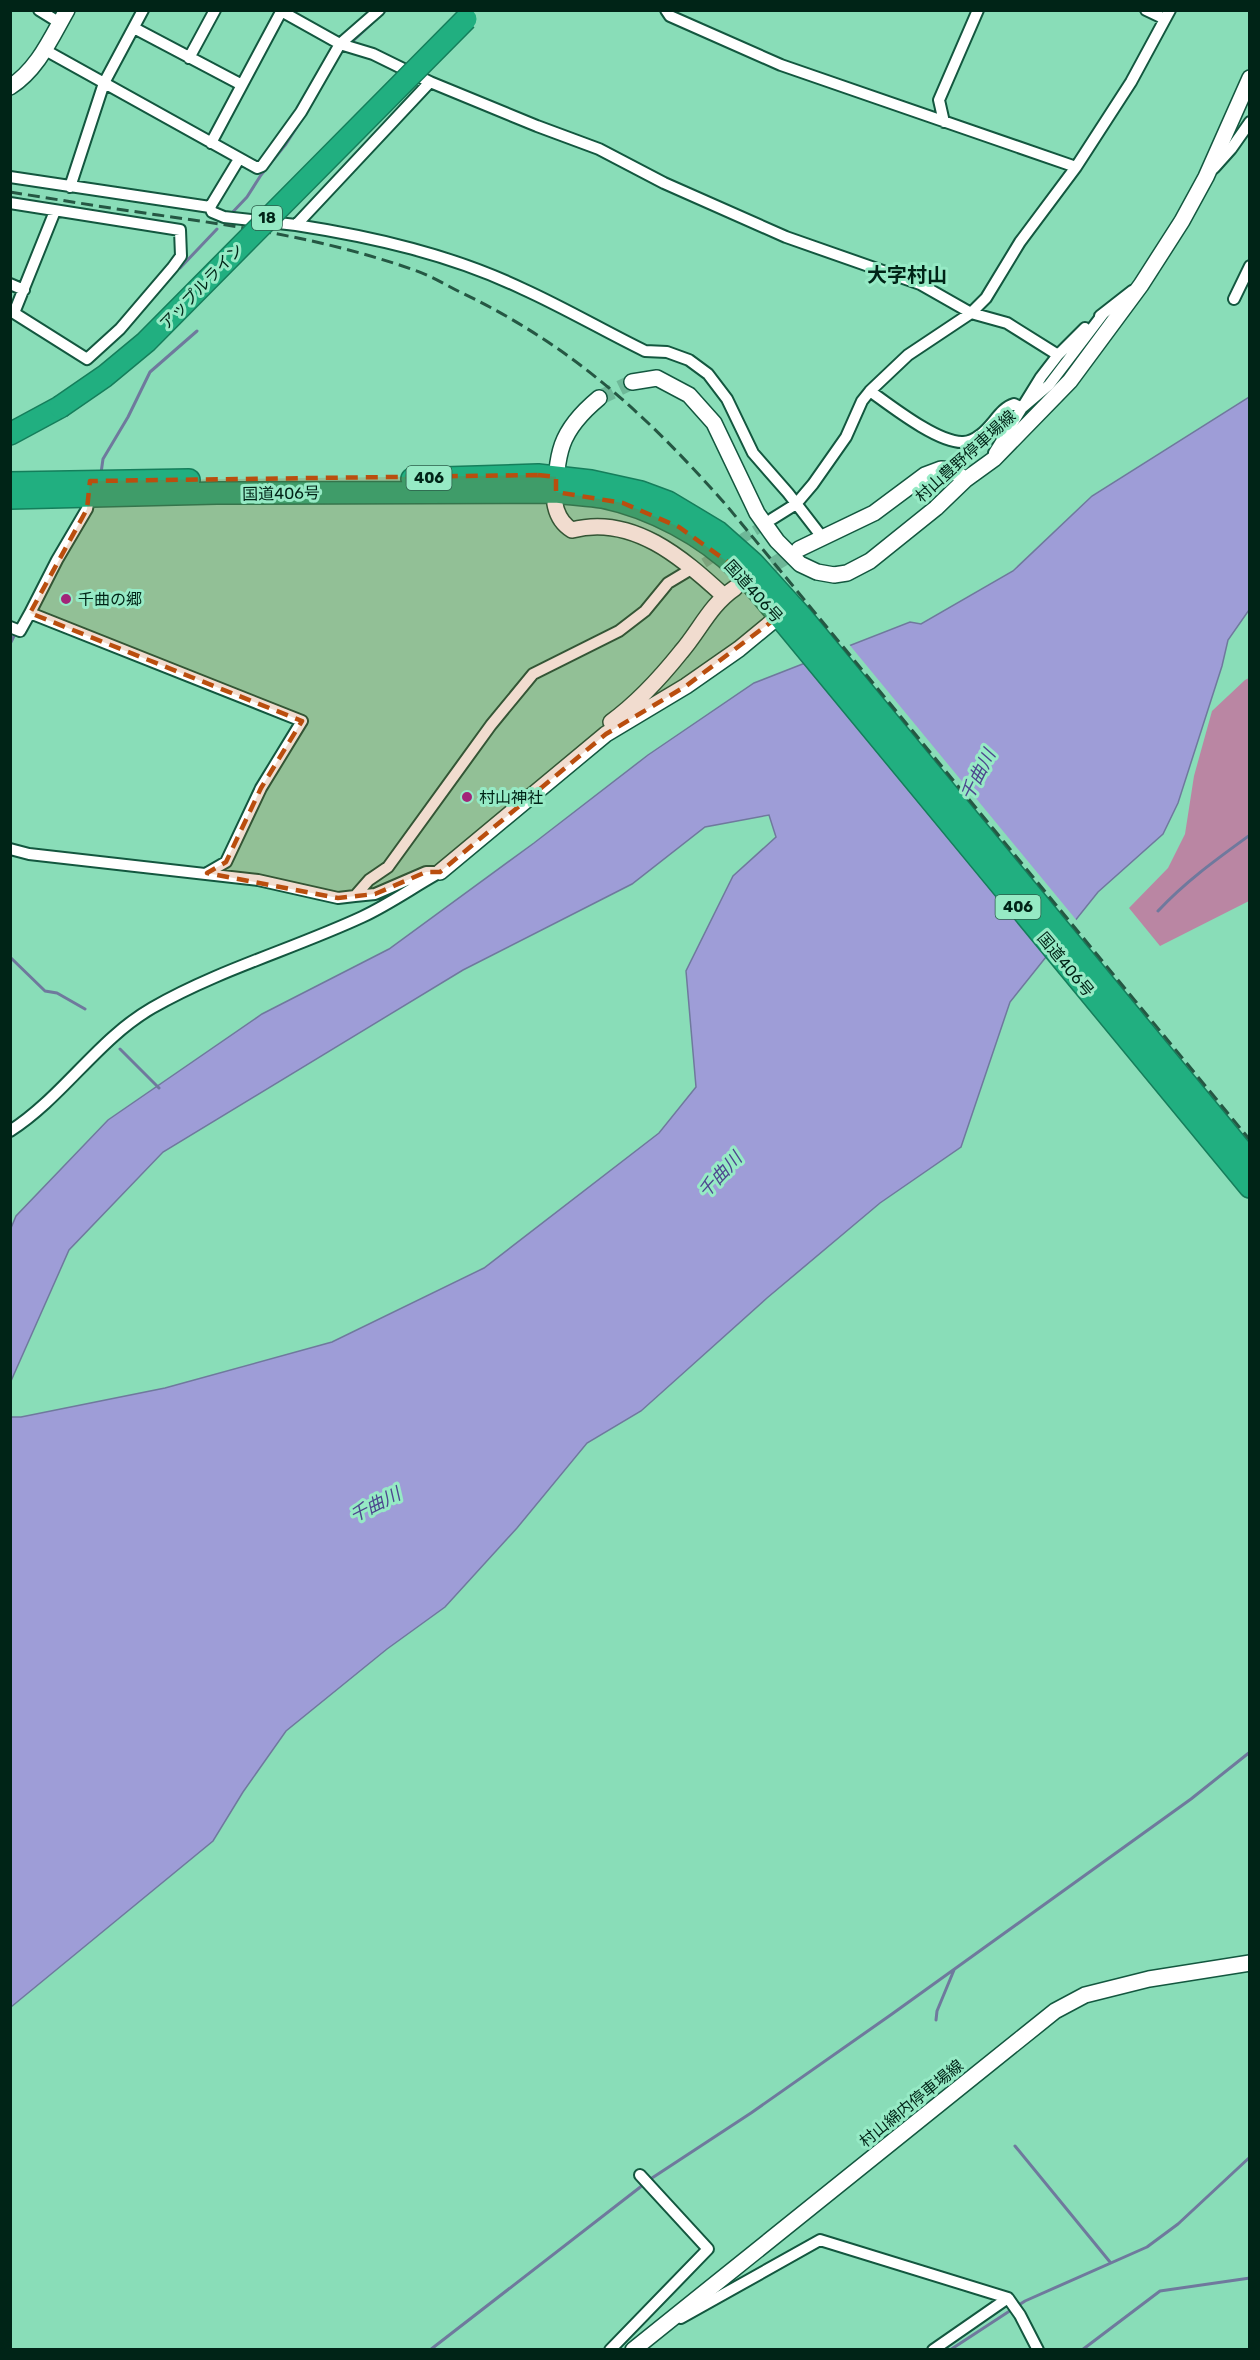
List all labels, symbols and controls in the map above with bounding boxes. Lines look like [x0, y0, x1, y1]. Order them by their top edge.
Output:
road number: 18 [252, 206, 282, 230]
street label: アップルライン [156, 239, 247, 333]
district label: 大字村山 [867, 263, 947, 287]
street label: 村山豊野停車場線 [911, 406, 1019, 506]
road number: 406 [406, 466, 452, 490]
street label: 国道406号 [242, 483, 320, 504]
street label: 国道406号 [721, 556, 787, 627]
place label: 千曲の郷 [78, 590, 142, 609]
marker: 千曲の郷 [59, 592, 73, 606]
water label: 千曲川 [956, 744, 1001, 804]
place label: 村山神社 [479, 788, 543, 807]
marker: 村山神社 [460, 790, 474, 804]
road number: 406 [996, 895, 1040, 919]
street label: 国道406号 [1033, 928, 1098, 1000]
water label: 千曲川 [694, 1146, 748, 1202]
water label: 千曲川 [346, 1482, 406, 1527]
street label: 村山綿内停車場線 [856, 2056, 967, 2151]

